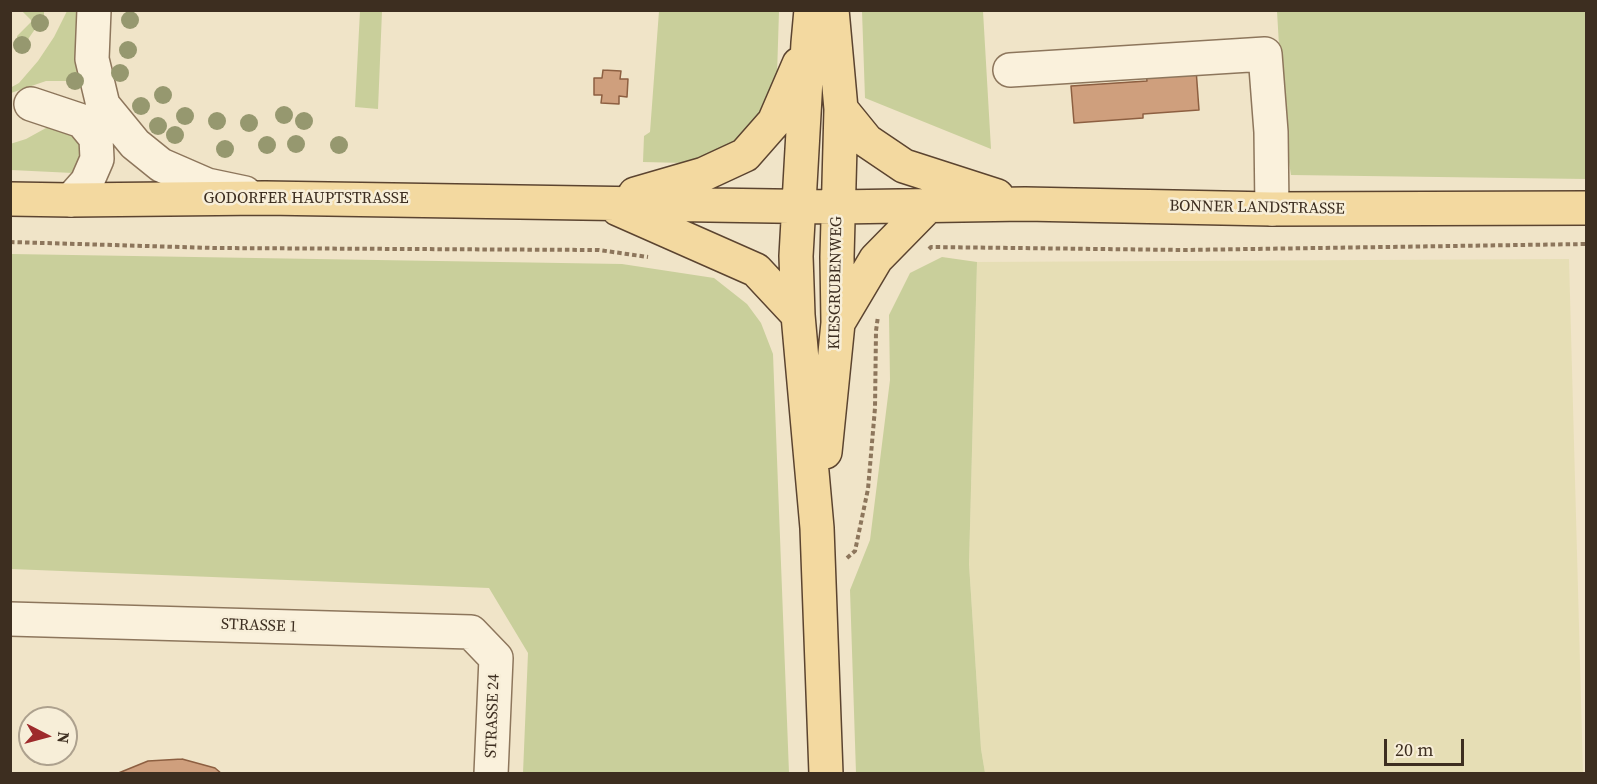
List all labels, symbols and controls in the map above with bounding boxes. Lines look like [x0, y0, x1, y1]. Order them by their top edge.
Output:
street label: GODORFER HAUPTSTRASSE [203, 189, 409, 209]
street label: BONNER LANDSTRASSE [1169, 197, 1345, 219]
street label: KIESGRUBENWEG [825, 216, 847, 350]
street label: STRASSE 1 [221, 615, 297, 637]
street label: STRASSE 24 [482, 674, 504, 758]
north arrow [18, 706, 78, 766]
scale bar [1387, 727, 1466, 765]
text: N [52, 731, 75, 745]
text: 20 m [1395, 737, 1433, 762]

